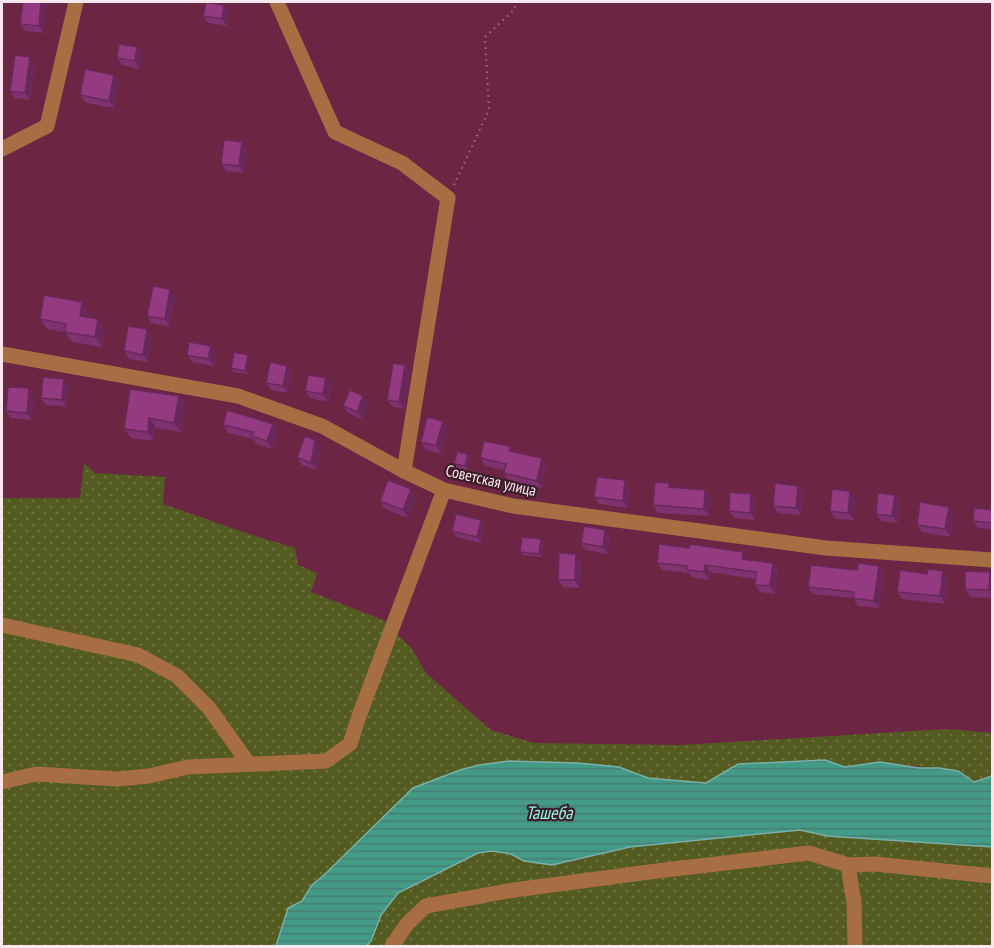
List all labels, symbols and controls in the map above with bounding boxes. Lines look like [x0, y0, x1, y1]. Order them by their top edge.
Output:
street label: Советская улица [444, 460, 538, 500]
water label: Ташеба [526, 801, 573, 824]

